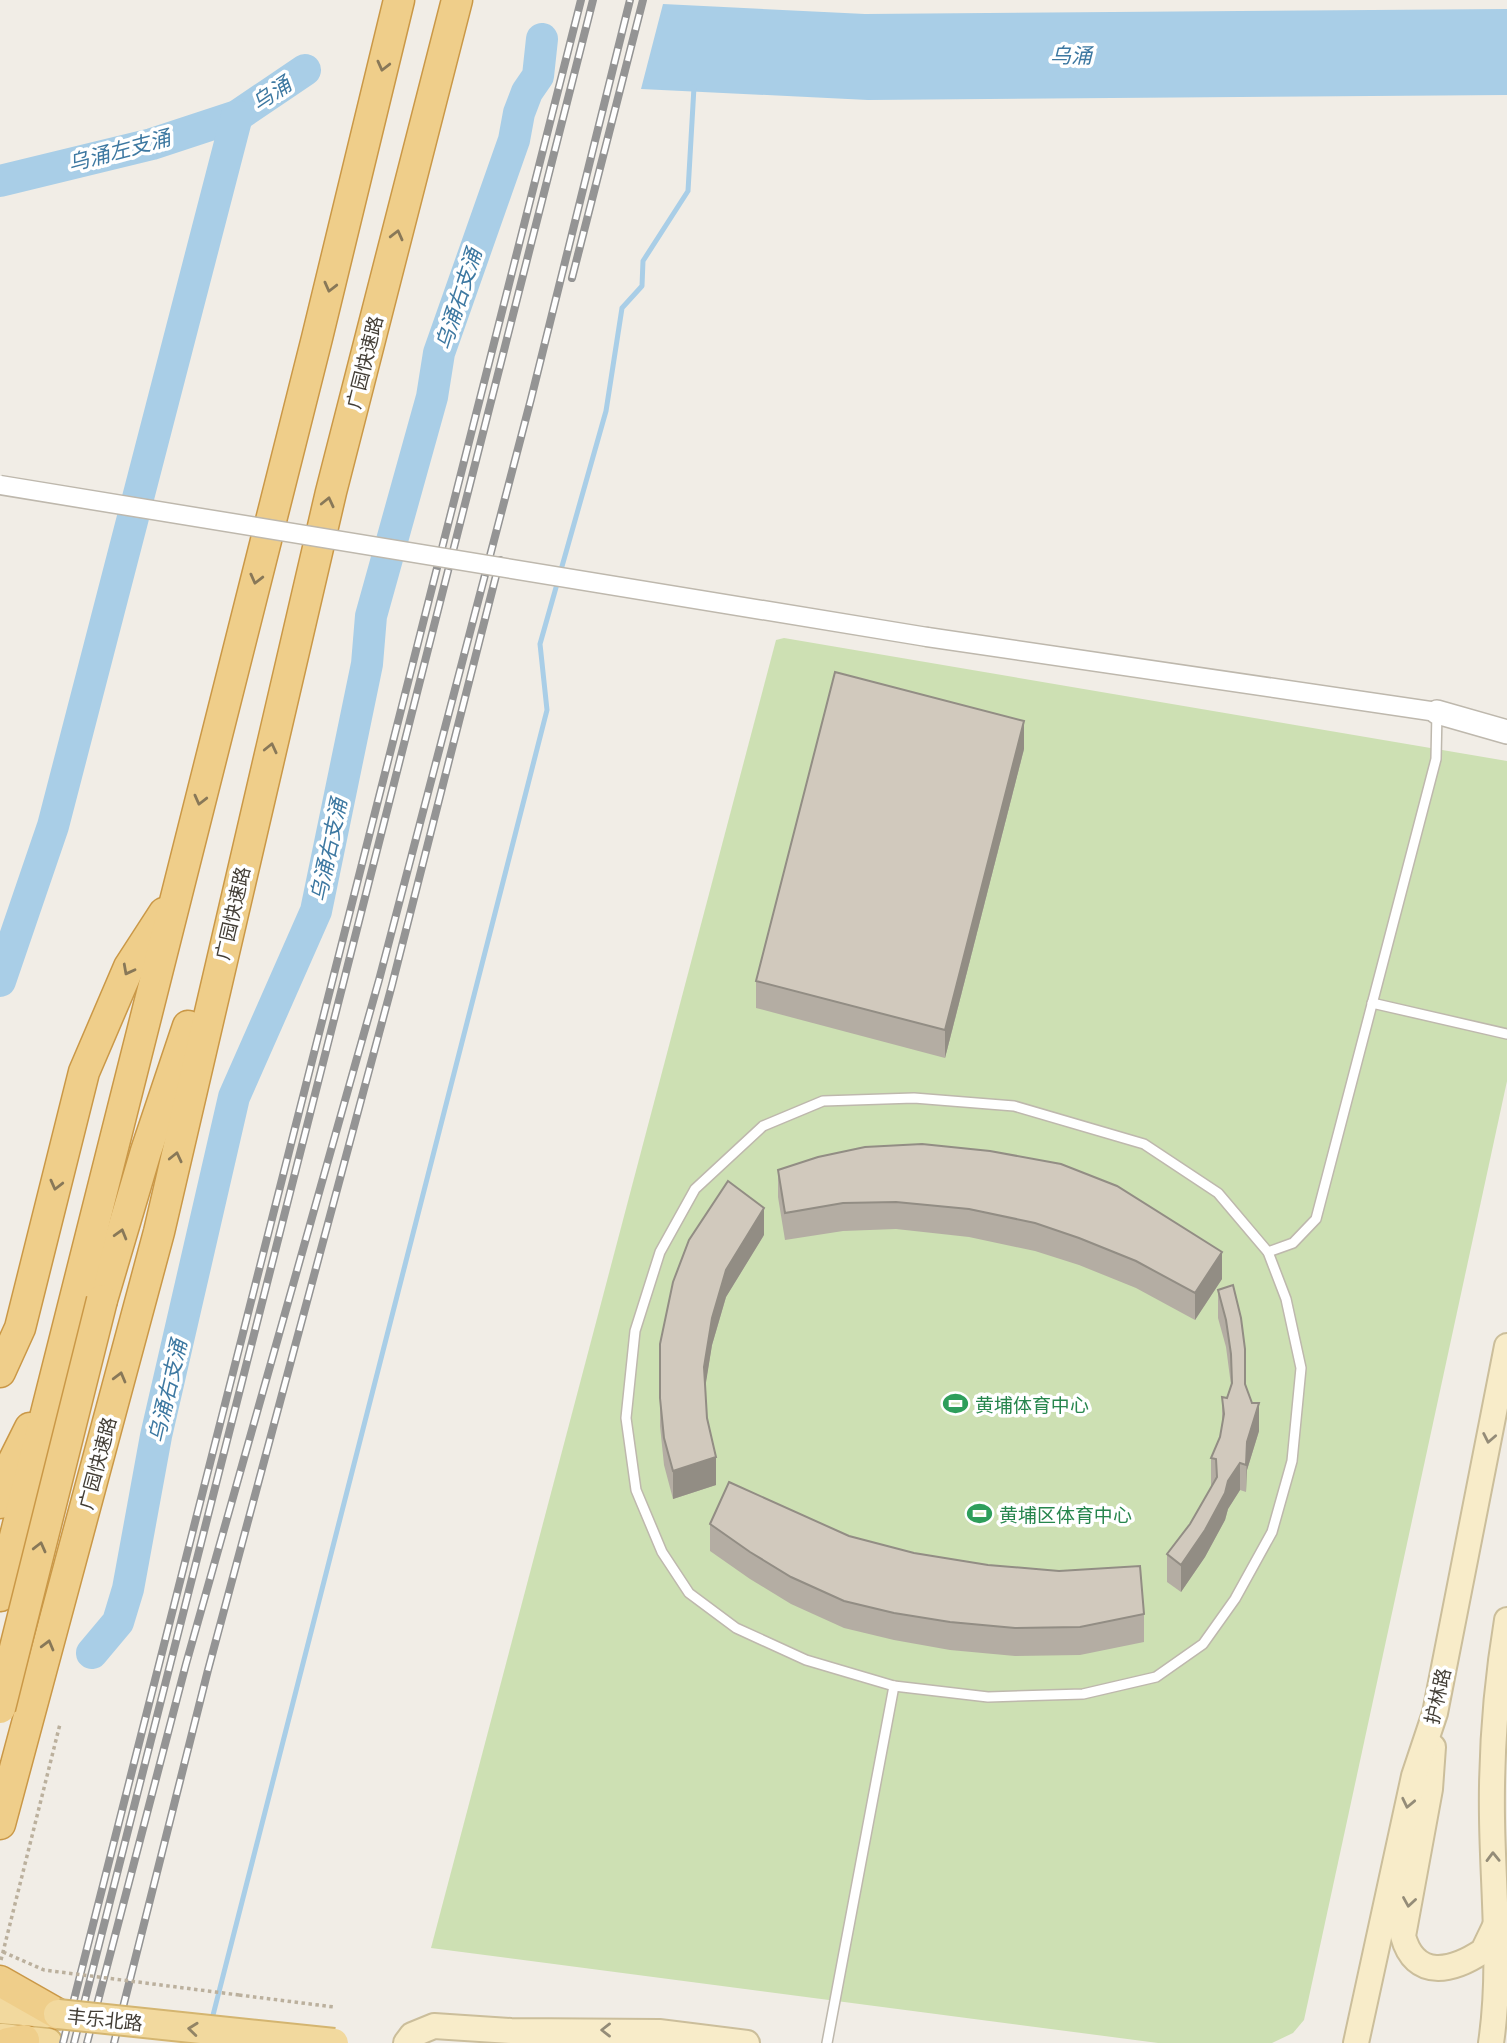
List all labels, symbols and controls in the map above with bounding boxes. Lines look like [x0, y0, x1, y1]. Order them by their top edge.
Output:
water label: 乌涌 [1050, 42, 1094, 68]
one-way arrow [377, 60, 391, 72]
water label: 乌涌 [246, 69, 297, 116]
water label: 乌涌左支涌 [65, 123, 175, 176]
one-way arrow [389, 229, 403, 241]
water label: 乌涌右支涌 [429, 243, 487, 353]
one-way arrow [323, 281, 338, 293]
street label: 广园快速路 [341, 313, 387, 411]
one-way arrow [320, 497, 335, 509]
one-way arrow [250, 573, 264, 585]
one-way arrow [262, 742, 277, 754]
one-way arrow [194, 794, 208, 806]
water label: 乌涌右支涌 [304, 794, 352, 904]
street label: 广园快速路 [210, 864, 254, 962]
one-way arrow [122, 963, 136, 975]
one-way arrow [168, 1151, 182, 1163]
one-way arrow [50, 1179, 64, 1191]
one-way arrow [113, 1228, 127, 1240]
water label: 乌涌右支涌 [143, 1335, 192, 1445]
one-way arrow [112, 1372, 126, 1384]
sports icon: 黄埔体育中心 [941, 1390, 969, 1418]
place label: 黄埔体育中心 [975, 1393, 1089, 1416]
street label: 广园快速路 [74, 1414, 120, 1512]
one-way arrow [1483, 1432, 1498, 1444]
sports icon: 黄埔区体育中心 [965, 1500, 993, 1528]
place label: 黄埔区体育中心 [999, 1503, 1132, 1526]
one-way arrow [32, 1541, 46, 1553]
one-way arrow [40, 1639, 55, 1651]
street label: 护林路 [1419, 1666, 1455, 1726]
one-way arrow [1402, 1797, 1417, 1809]
one-way arrow [1485, 1851, 1501, 1862]
one-way arrow [1402, 1896, 1417, 1908]
street label: 丰乐北路 [66, 2004, 144, 2034]
one-way arrow [188, 2021, 199, 2036]
one-way arrow [600, 2022, 610, 2038]

